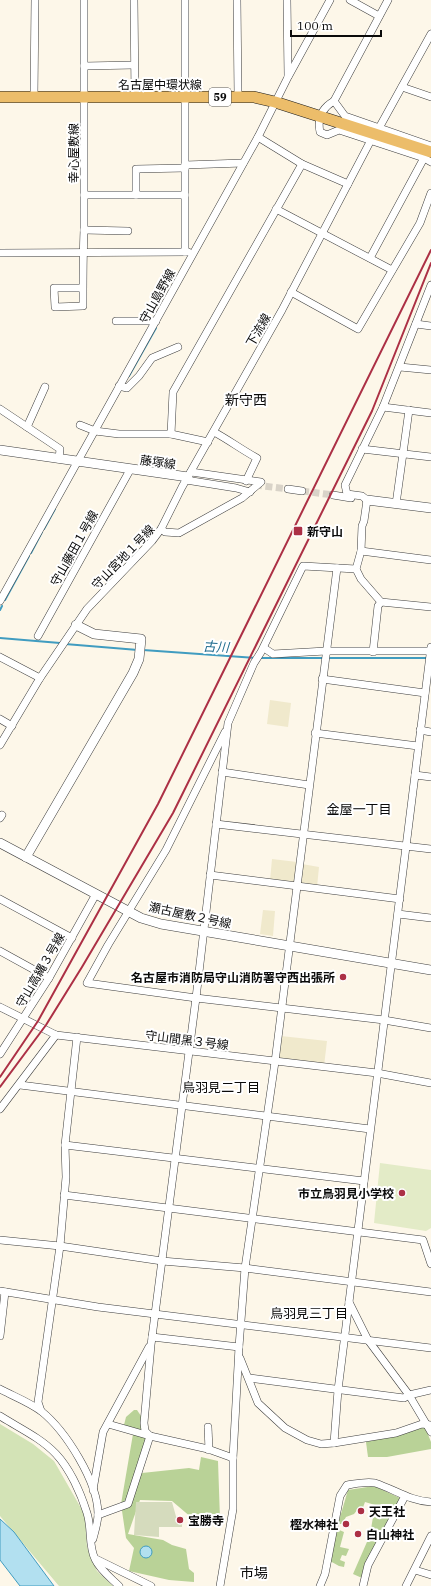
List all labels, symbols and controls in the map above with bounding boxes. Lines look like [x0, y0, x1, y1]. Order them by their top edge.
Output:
scale bar [291, 12, 381, 38]
text: 100 m [297, 18, 333, 33]
street label: 名古屋中環状線 [118, 77, 202, 92]
road number: 59 [209, 88, 231, 106]
street label: 幸心屋敷線 [66, 123, 81, 183]
street label: 守山島野線 [136, 266, 178, 326]
street label: 下流線 [243, 311, 273, 349]
district label: 新守西 [225, 391, 267, 409]
street label: 藤塚線 [139, 452, 177, 472]
street label: 守山藤田１号線 [47, 508, 101, 588]
street label: 守山宮地１号線 [88, 522, 158, 592]
place label: 新守山 [307, 524, 343, 539]
marker: 新守山 [292, 525, 304, 537]
water label: 古川 [203, 638, 231, 656]
district label: 金屋一丁目 [326, 801, 392, 818]
street label: 瀬古屋敷２号線 [147, 899, 233, 931]
street label: 守山高縄３号線 [13, 930, 67, 1010]
place label: 名古屋市消防局守山消防署守西出張所 [131, 970, 335, 985]
marker: 名古屋市消防局守山消防署守西出張所 [338, 972, 348, 982]
street label: 守山間黒３号線 [144, 1027, 230, 1053]
district label: 鳥羽見二丁目 [182, 1079, 260, 1096]
place label: 市立鳥羽見小学校 [298, 1186, 394, 1201]
marker: 市立鳥羽見小学校 [397, 1188, 407, 1198]
district label: 鳥羽見三丁目 [270, 1305, 348, 1322]
place label: 天王社 [369, 1504, 405, 1519]
marker: 天王社 [356, 1506, 366, 1516]
place label: 宝勝寺 [188, 1513, 224, 1528]
marker: 宝勝寺 [175, 1515, 185, 1525]
place label: 樫水神社 [290, 1517, 338, 1532]
marker: 樫水神社 [341, 1519, 351, 1529]
place label: 白山神社 [366, 1527, 414, 1542]
marker: 白山神社 [353, 1529, 363, 1539]
district label: 市場 [240, 1564, 268, 1582]

